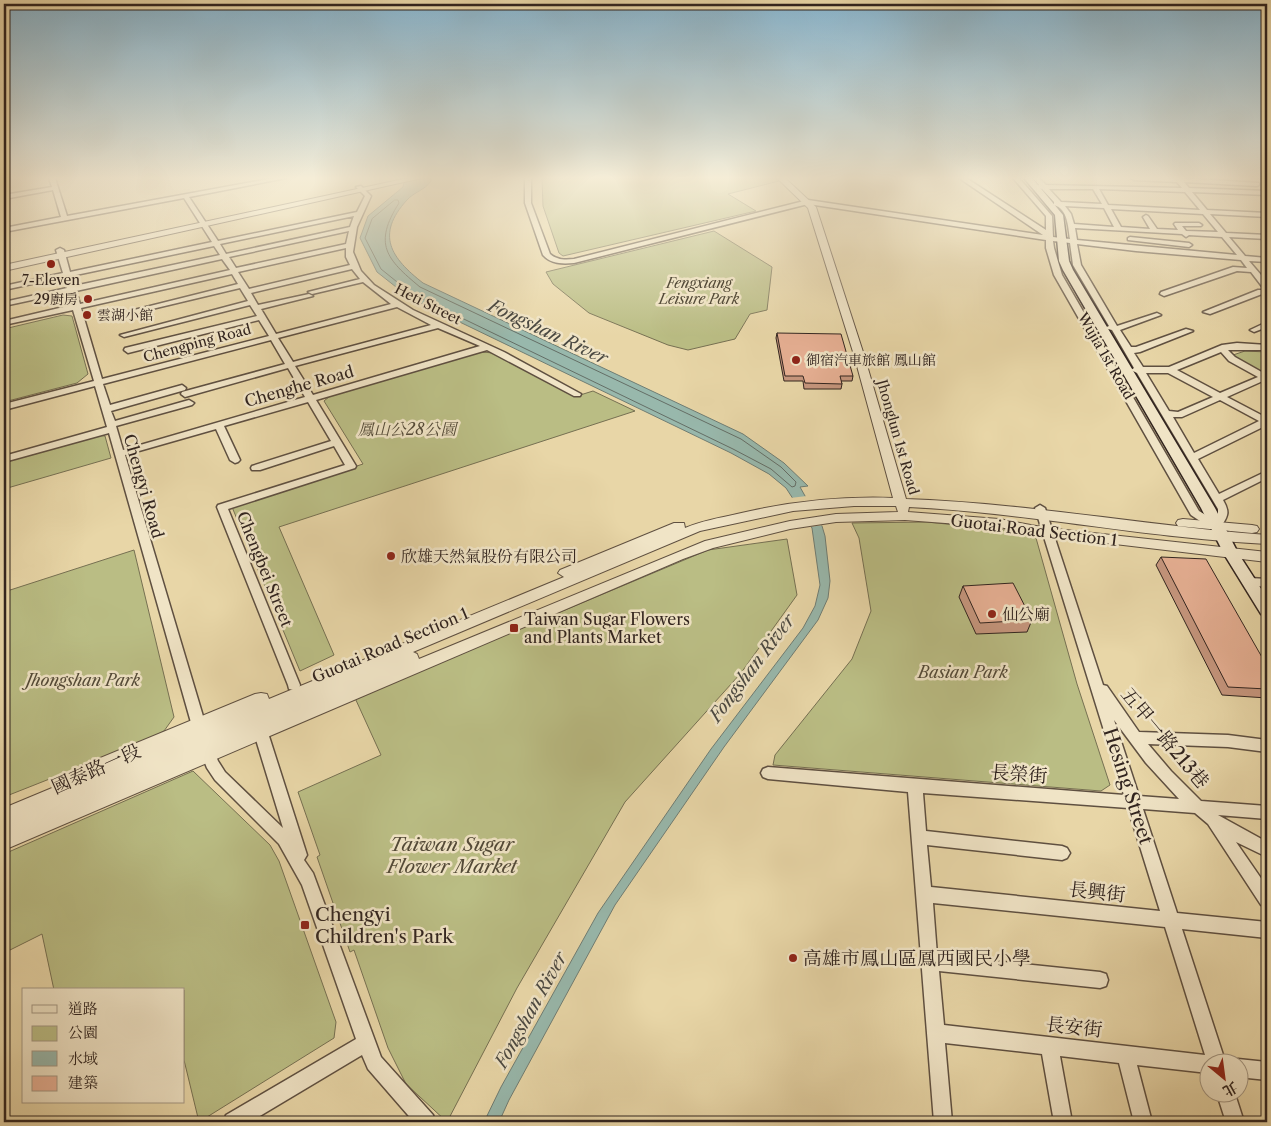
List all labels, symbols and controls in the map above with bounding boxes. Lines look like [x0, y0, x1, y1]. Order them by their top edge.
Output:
marker: 7-Eleven [45, 258, 57, 270]
place label: 7-Eleven [22, 271, 80, 289]
park label: Fengxiang Leisure Park [658, 274, 740, 308]
street label: Heti Street [392, 280, 464, 328]
place label: 29廚房 [34, 290, 78, 308]
marker: 29廚房 [82, 293, 94, 305]
water label: Fongshan River [483, 294, 613, 370]
place label: 雲湖小館 [97, 306, 153, 324]
street label: Wujia 1st Road [1073, 308, 1138, 403]
marker: 雲湖小館 [81, 309, 93, 321]
street label: Chengping Road [141, 320, 253, 366]
place label: 御宿汽車旅館 鳳山館 [806, 351, 936, 369]
marker: 御宿汽車旅館 鳳山館 [790, 354, 802, 366]
street label: Chenghe Road [242, 361, 356, 411]
street label: Jhonglun 1st Road [872, 375, 923, 497]
park label: 鳳山公28公園 [358, 419, 459, 439]
street label: Chengyi Road [120, 432, 168, 541]
street label: Chengbei Street [233, 508, 297, 630]
street label: Guotai Road Section 1 [949, 510, 1119, 550]
place label: 欣雄天然氣股份有限公司 [401, 546, 577, 566]
marker: 欣雄天然氣股份有限公司 [385, 550, 397, 562]
street label: Guotai Road Section 1 [309, 603, 471, 687]
place label: 仙公廟 [1002, 604, 1050, 624]
water label: Fongshan River [703, 608, 801, 728]
marker: 仙公廟 [986, 608, 998, 620]
place label: Taiwan Sugar Flowers and Plants Market [524, 609, 690, 647]
marker: Taiwan Sugar Flowers and Plants Market [508, 622, 520, 634]
park label: Basian Park [916, 662, 1009, 682]
park label: Jhongshan Park [21, 670, 141, 690]
street label: 五甲一路213巷 [1116, 683, 1214, 793]
street label: Hesing Street [1098, 725, 1158, 848]
street label: 國泰路一段 [48, 739, 144, 799]
street label: 長榮街 [990, 761, 1048, 787]
park label: Taiwan Sugar Flower Market [385, 833, 518, 878]
street label: 長興街 [1067, 878, 1127, 906]
place label: Chengyi Children's Park [315, 903, 454, 948]
marker: Chengyi Children's Park [299, 919, 311, 931]
water label: Fongshan River [489, 947, 573, 1074]
place label: 高雄市鳳山區鳳西國民小學 [803, 947, 1031, 970]
marker: 高雄市鳳山區鳳西國民小學 [787, 952, 799, 964]
legend [22, 988, 185, 1104]
text: 道路 [68, 999, 98, 1018]
street label: 長安街 [1044, 1013, 1104, 1041]
text: 公園 [68, 1023, 98, 1042]
text: 水域 [68, 1049, 98, 1068]
north arrow [1198, 1054, 1248, 1104]
text: 建築 [68, 1073, 98, 1092]
text: 北 [1220, 1078, 1241, 1101]

